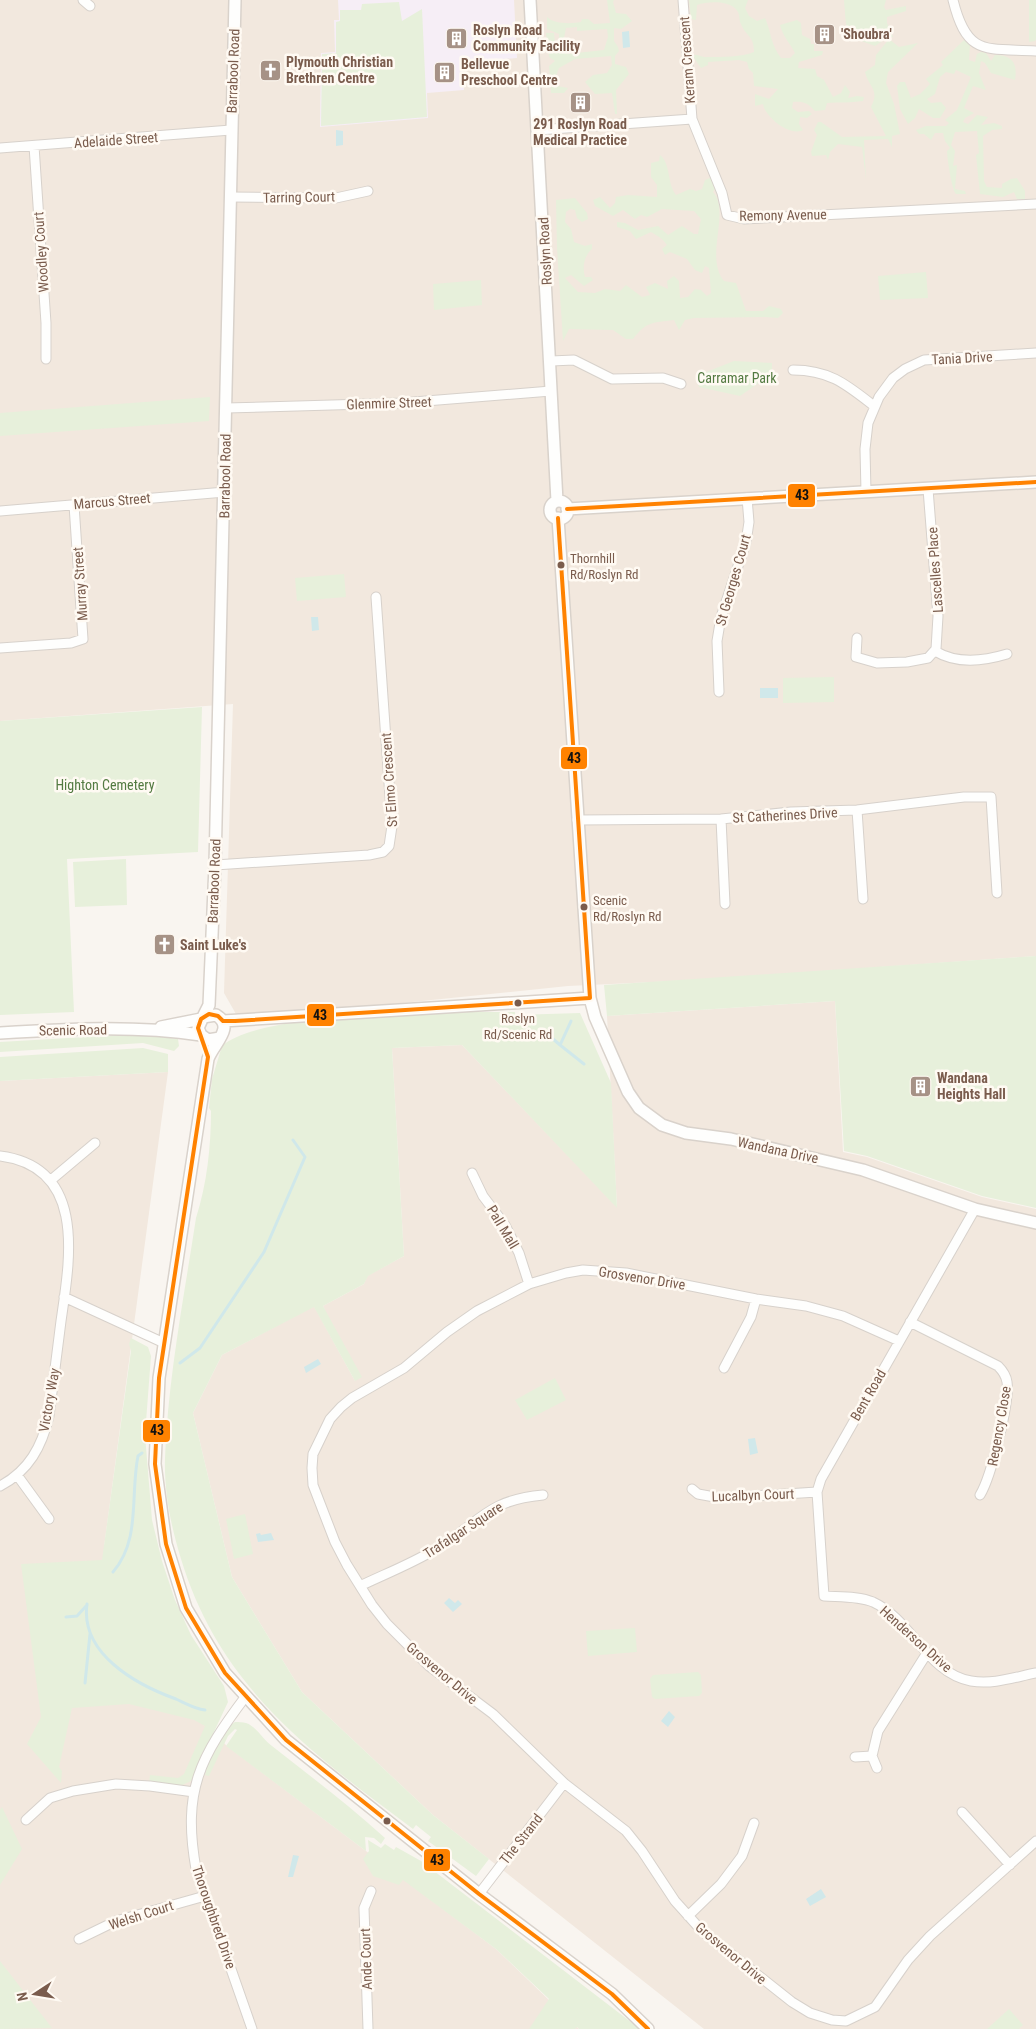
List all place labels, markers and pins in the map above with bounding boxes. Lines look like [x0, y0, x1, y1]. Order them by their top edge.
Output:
place label: Roslyn Road Community Facility [473, 22, 581, 54]
building icon: 'Shoubra' [813, 22, 837, 46]
building icon: Roslyn Road Community Facility [445, 26, 469, 50]
place label: 'Shoubra' [841, 26, 892, 42]
place label: Plymouth Christian Brethren Centre [286, 54, 393, 86]
place label: Bellevue Preschool Centre [461, 56, 558, 88]
church icon: Plymouth Christian Brethren Centre [258, 58, 282, 82]
building icon: Bellevue Preschool Centre [433, 60, 457, 84]
building icon: 291 Roslyn Road Medical Practice [568, 90, 592, 114]
place label: 291 Roslyn Road Medical Practice [533, 116, 627, 148]
place label: Thornhill Rd/Roslyn Rd [570, 551, 639, 582]
marker: Thornhill Rd/Roslyn Rd [556, 560, 566, 570]
place label: Scenic Rd/Roslyn Rd [593, 893, 662, 924]
marker: Scenic Rd/Roslyn Rd [579, 902, 589, 912]
church icon: Saint Luke's [152, 933, 176, 957]
place label: Saint Luke's [180, 937, 247, 953]
marker: Roslyn Rd/Scenic Rd [513, 998, 523, 1008]
place label: Roslyn Rd/Scenic Rd [484, 1011, 552, 1042]
place label: Wandana Heights Hall [937, 1070, 1006, 1102]
building icon: Wandana Heights Hall [909, 1074, 933, 1098]
unlabelled marker [382, 1816, 392, 1826]

